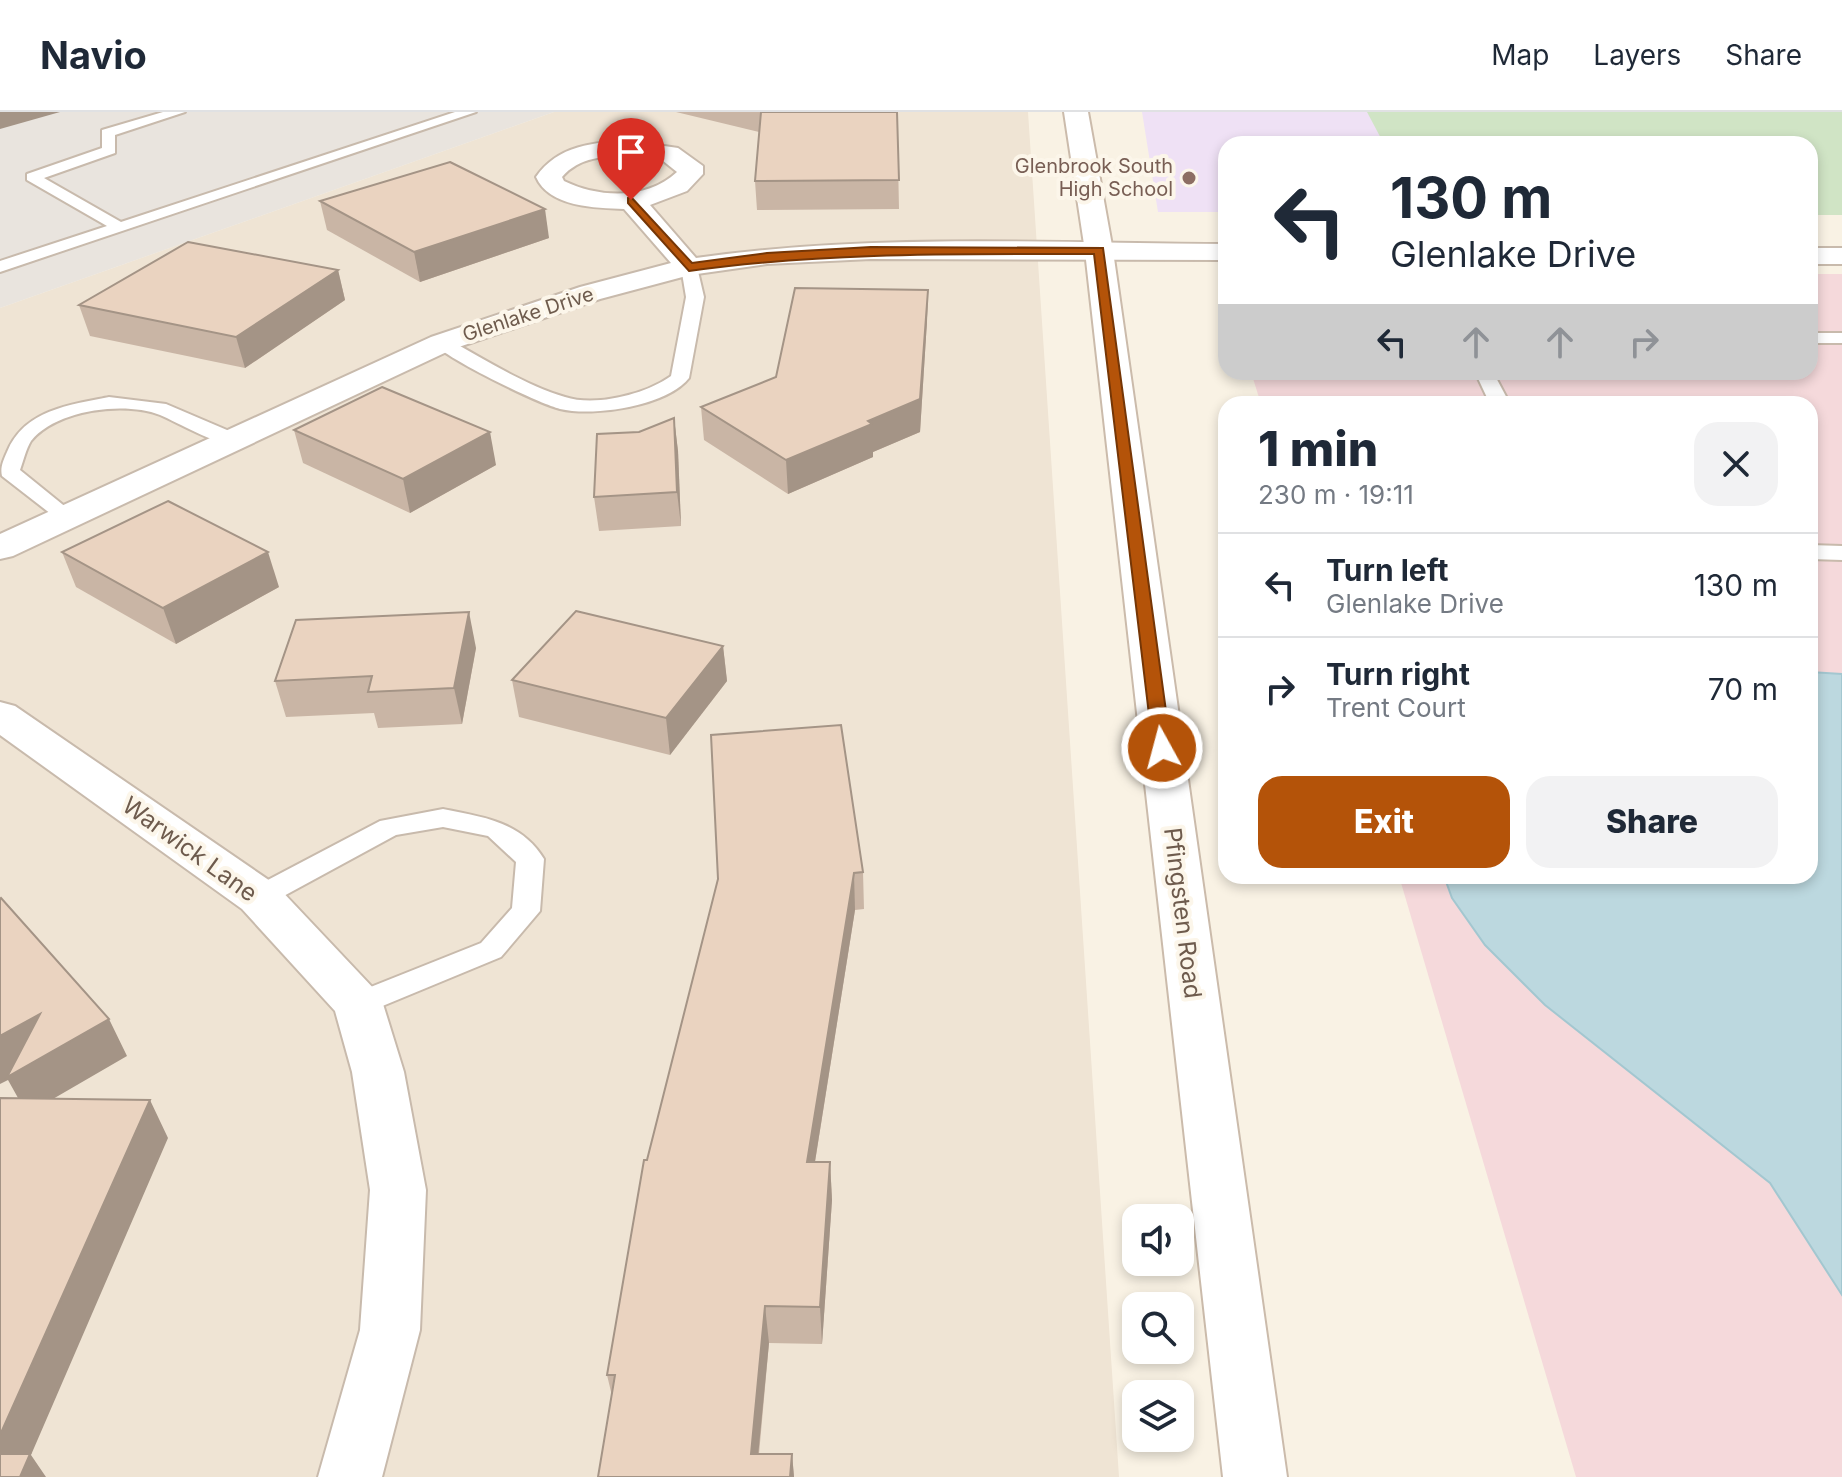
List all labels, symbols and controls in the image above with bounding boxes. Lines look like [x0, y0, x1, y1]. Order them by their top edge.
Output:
text: Navio [40, 32, 147, 78]
text: Map [1491, 38, 1549, 72]
text: Layers [1593, 38, 1681, 72]
text: Share [1725, 38, 1802, 72]
pin [597, 118, 665, 200]
icon: arrive [609, 130, 653, 174]
place label: Glenbrook South High School [1015, 154, 1173, 201]
text: 130 m [1390, 164, 1552, 232]
icon: left [1258, 168, 1362, 272]
marker: Glenbrook South High School [1180, 169, 1198, 187]
text: Glenlake Drive [1390, 232, 1636, 276]
street label: Glenlake Drive [459, 281, 597, 347]
icon: left [1370, 320, 1414, 364]
icon: ahead [1454, 320, 1498, 364]
icon: ahead [1538, 320, 1582, 364]
icon: right [1622, 320, 1666, 364]
text: 1 min [1258, 419, 1378, 478]
button: close [1694, 422, 1778, 506]
text: 230 m · 19:11 [1258, 479, 1414, 510]
text: Turn left [1326, 552, 1448, 588]
icon: left [1258, 563, 1302, 607]
text: 130 m [1694, 567, 1778, 603]
text: Glenlake Drive [1326, 588, 1504, 619]
text: Turn right [1326, 656, 1470, 692]
icon: right [1258, 667, 1302, 711]
text: 70 m [1708, 671, 1778, 707]
text: Trent Court [1326, 692, 1466, 723]
position arrow [1120, 706, 1204, 790]
button: Exit [1258, 776, 1510, 868]
button: Share [1526, 776, 1778, 868]
street label: Warwick Lane [117, 790, 263, 908]
street label: Pfingsten Road [1158, 826, 1208, 1000]
map controls [1122, 1204, 1194, 1452]
button: sound [1122, 1204, 1194, 1276]
button: search [1122, 1292, 1194, 1364]
button: layers [1122, 1380, 1194, 1452]

